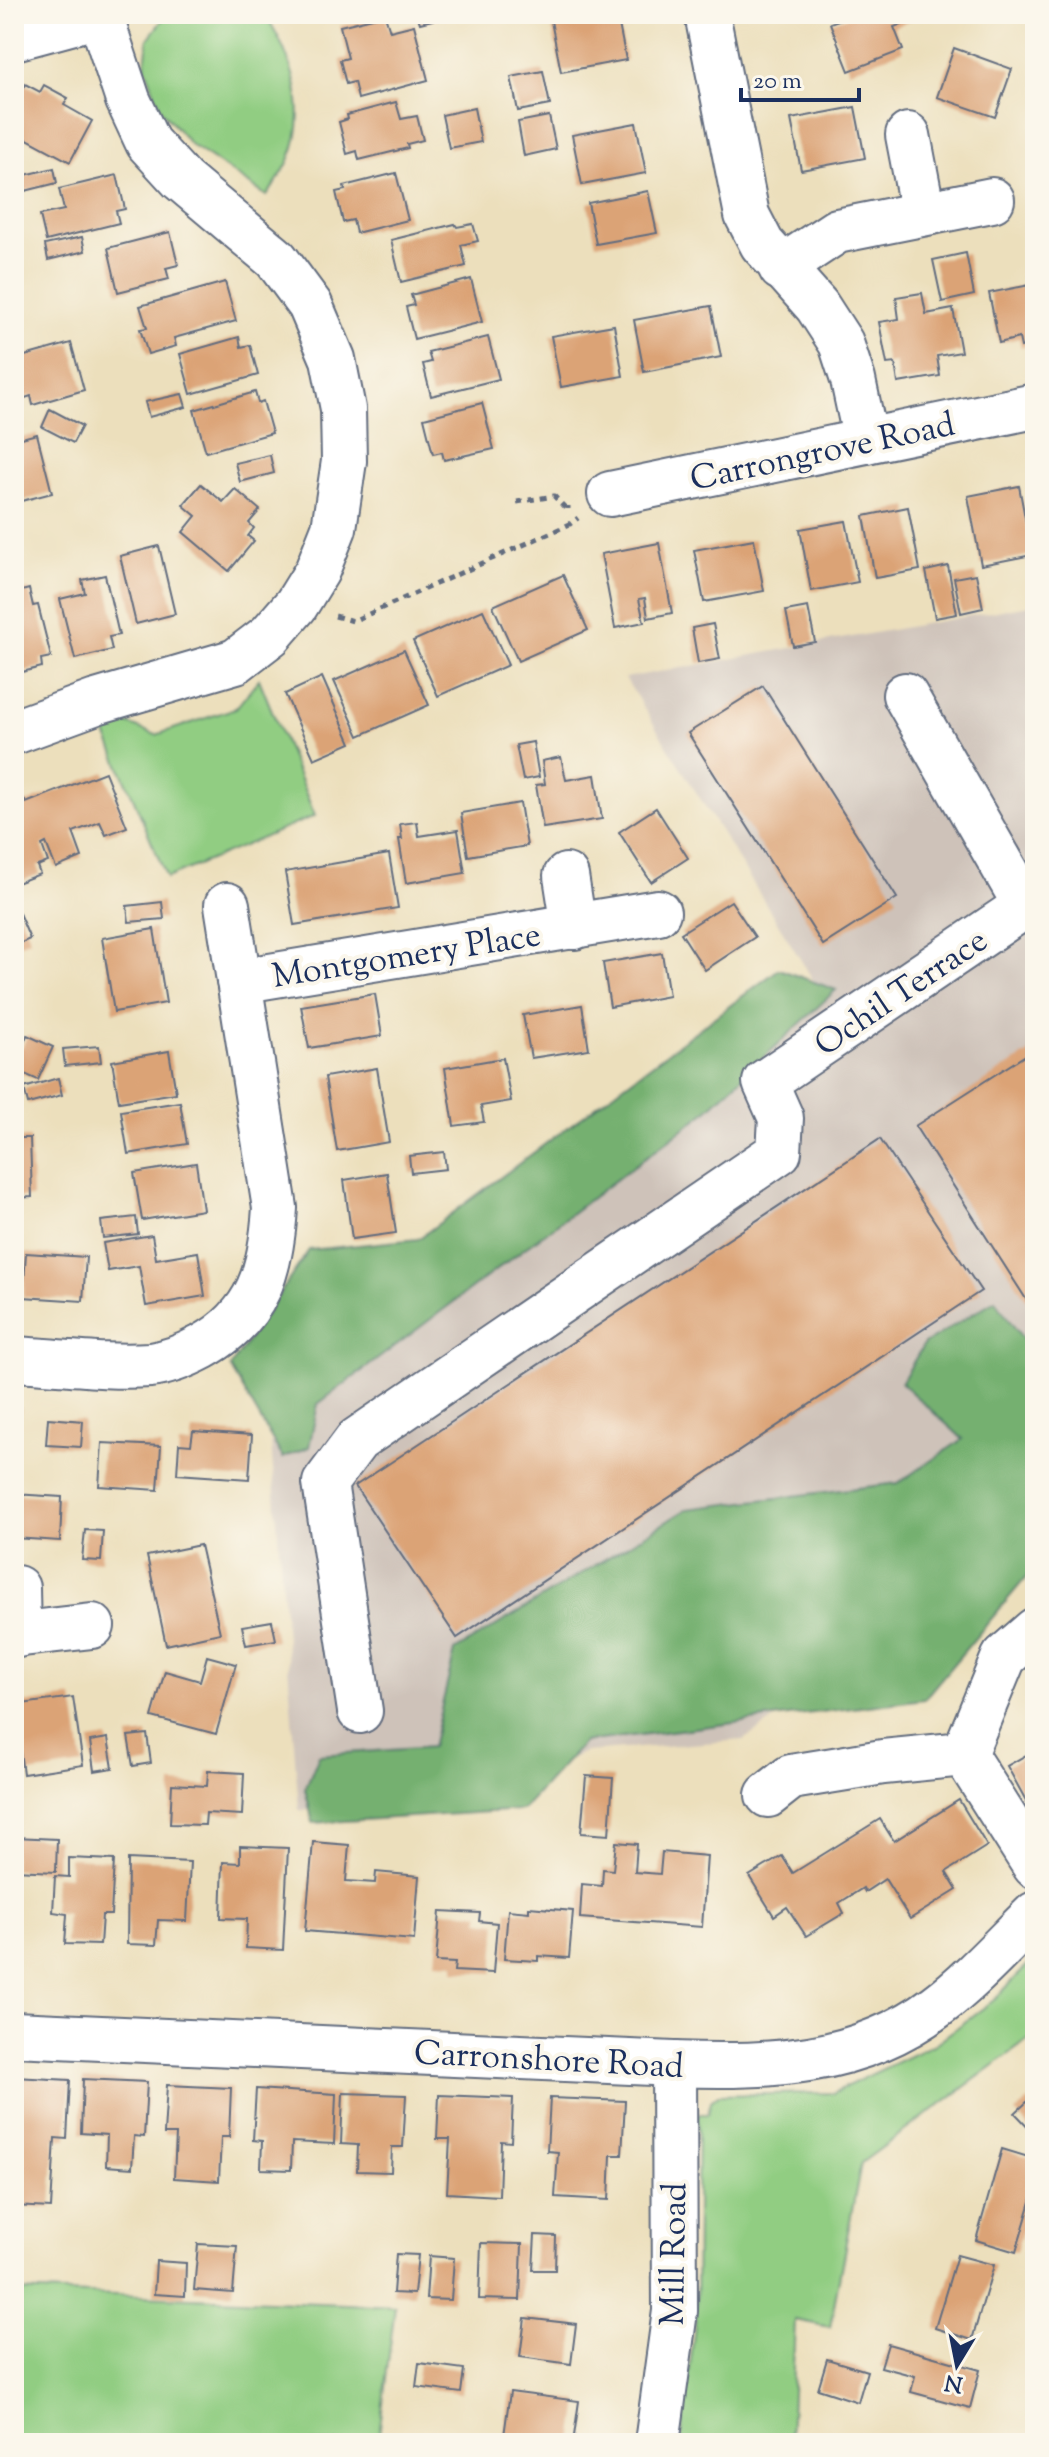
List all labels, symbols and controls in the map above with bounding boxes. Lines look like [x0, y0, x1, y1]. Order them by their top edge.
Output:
scale bar [741, 52, 859, 102]
text: 20 m [753, 65, 802, 99]
street label: Carrongrove Road [686, 401, 960, 505]
street label: Montgomery Place [269, 912, 544, 1003]
street label: Ochil Terrace [806, 918, 998, 1070]
street label: Carronshore Road [413, 2030, 685, 2093]
street label: Mill Road [650, 2182, 701, 2326]
north arrow [917, 2325, 997, 2405]
text: N [942, 2364, 965, 2399]

